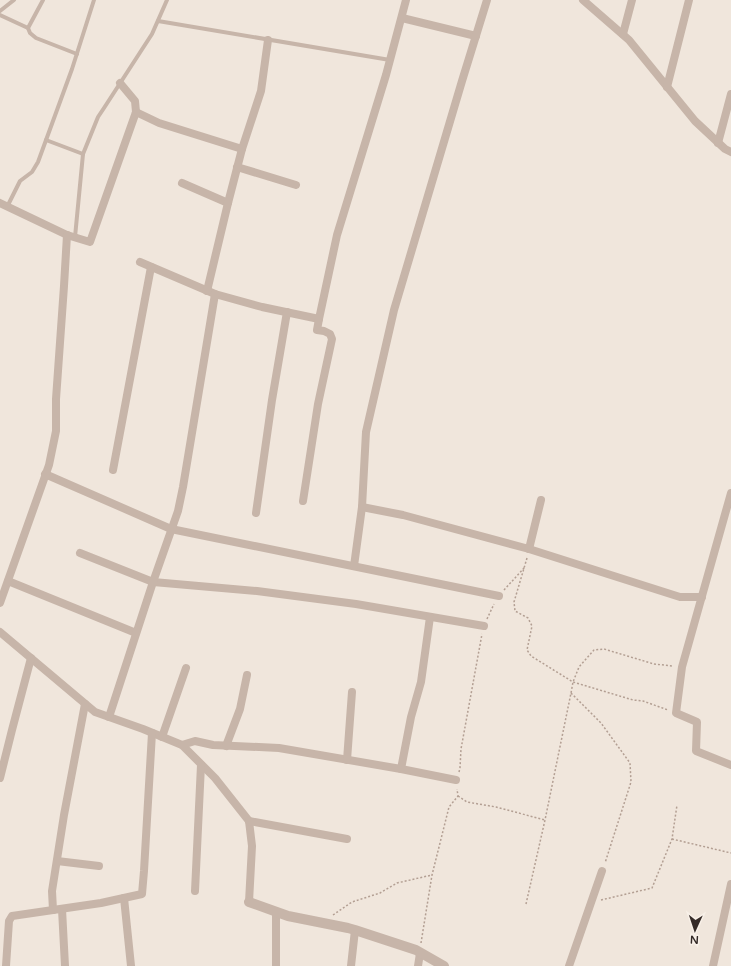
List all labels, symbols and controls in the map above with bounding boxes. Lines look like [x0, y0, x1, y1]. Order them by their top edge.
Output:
north arrow [675, 910, 715, 950]
text: N [690, 933, 699, 946]

